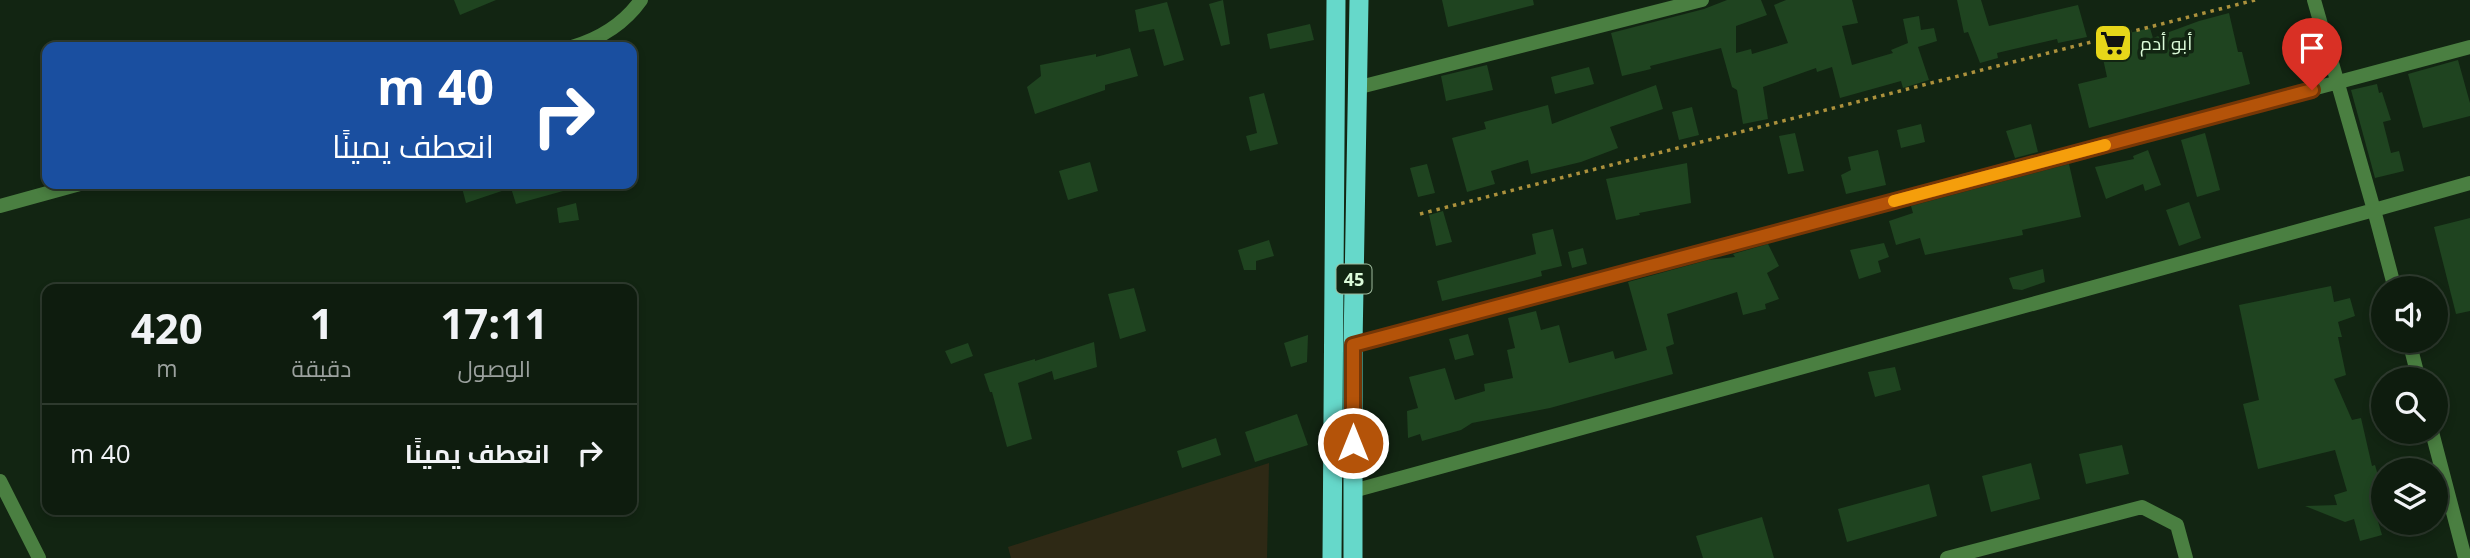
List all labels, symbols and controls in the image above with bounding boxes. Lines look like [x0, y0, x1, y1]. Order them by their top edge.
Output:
pin [2282, 18, 2342, 90]
supermarket icon: أبو أدم [2092, 22, 2134, 64]
icon: arrive [2293, 29, 2331, 67]
place label: أبو أدم [2140, 30, 2192, 57]
text: 40 m [377, 53, 494, 119]
icon: right [518, 70, 609, 161]
text: انعطف يمينًا [332, 124, 494, 167]
road number: 45 [1336, 264, 1372, 293]
map controls [2371, 276, 2448, 535]
button: sound [2371, 276, 2448, 353]
text: 1 [310, 294, 334, 351]
text: 17:11 [440, 294, 548, 351]
text: 420 [131, 299, 203, 356]
text: m [156, 352, 177, 384]
text: دقيقة [292, 352, 351, 384]
text: الوصول [458, 352, 531, 384]
button: search [2371, 367, 2448, 444]
position arrow [1316, 406, 1390, 480]
icon: right [571, 434, 609, 472]
text: 40 m [70, 435, 131, 471]
text: انعطف يمينًا [405, 435, 550, 471]
button: layers [2371, 458, 2448, 535]

